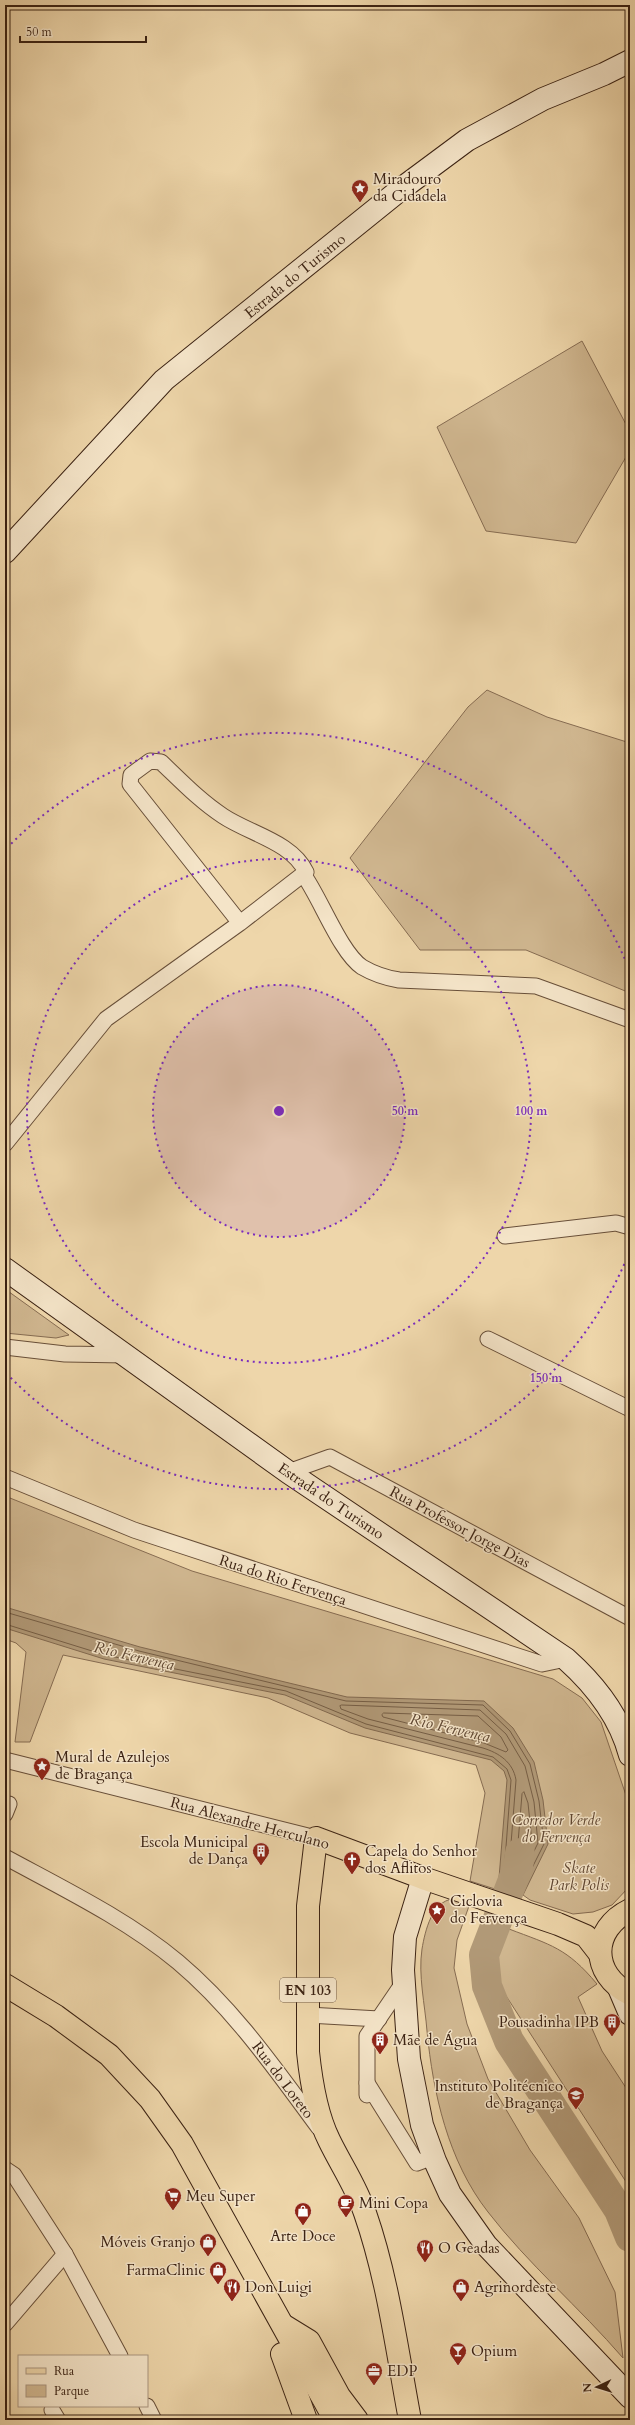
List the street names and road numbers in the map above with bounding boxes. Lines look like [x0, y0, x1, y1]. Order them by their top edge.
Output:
street label: Estrada do Turismo [240, 229, 350, 323]
street label: Estrada do Turismo [274, 1458, 388, 1544]
street label: Rua Professor Jorge Dias [386, 1481, 534, 1573]
street label: Rua do Rio Fervença [217, 1550, 350, 1610]
street label: Rua Alexandre Herculano [168, 1792, 332, 1854]
road number: EN 103 [280, 1978, 336, 2002]
street label: Rua do Loreto [247, 2037, 319, 2123]

